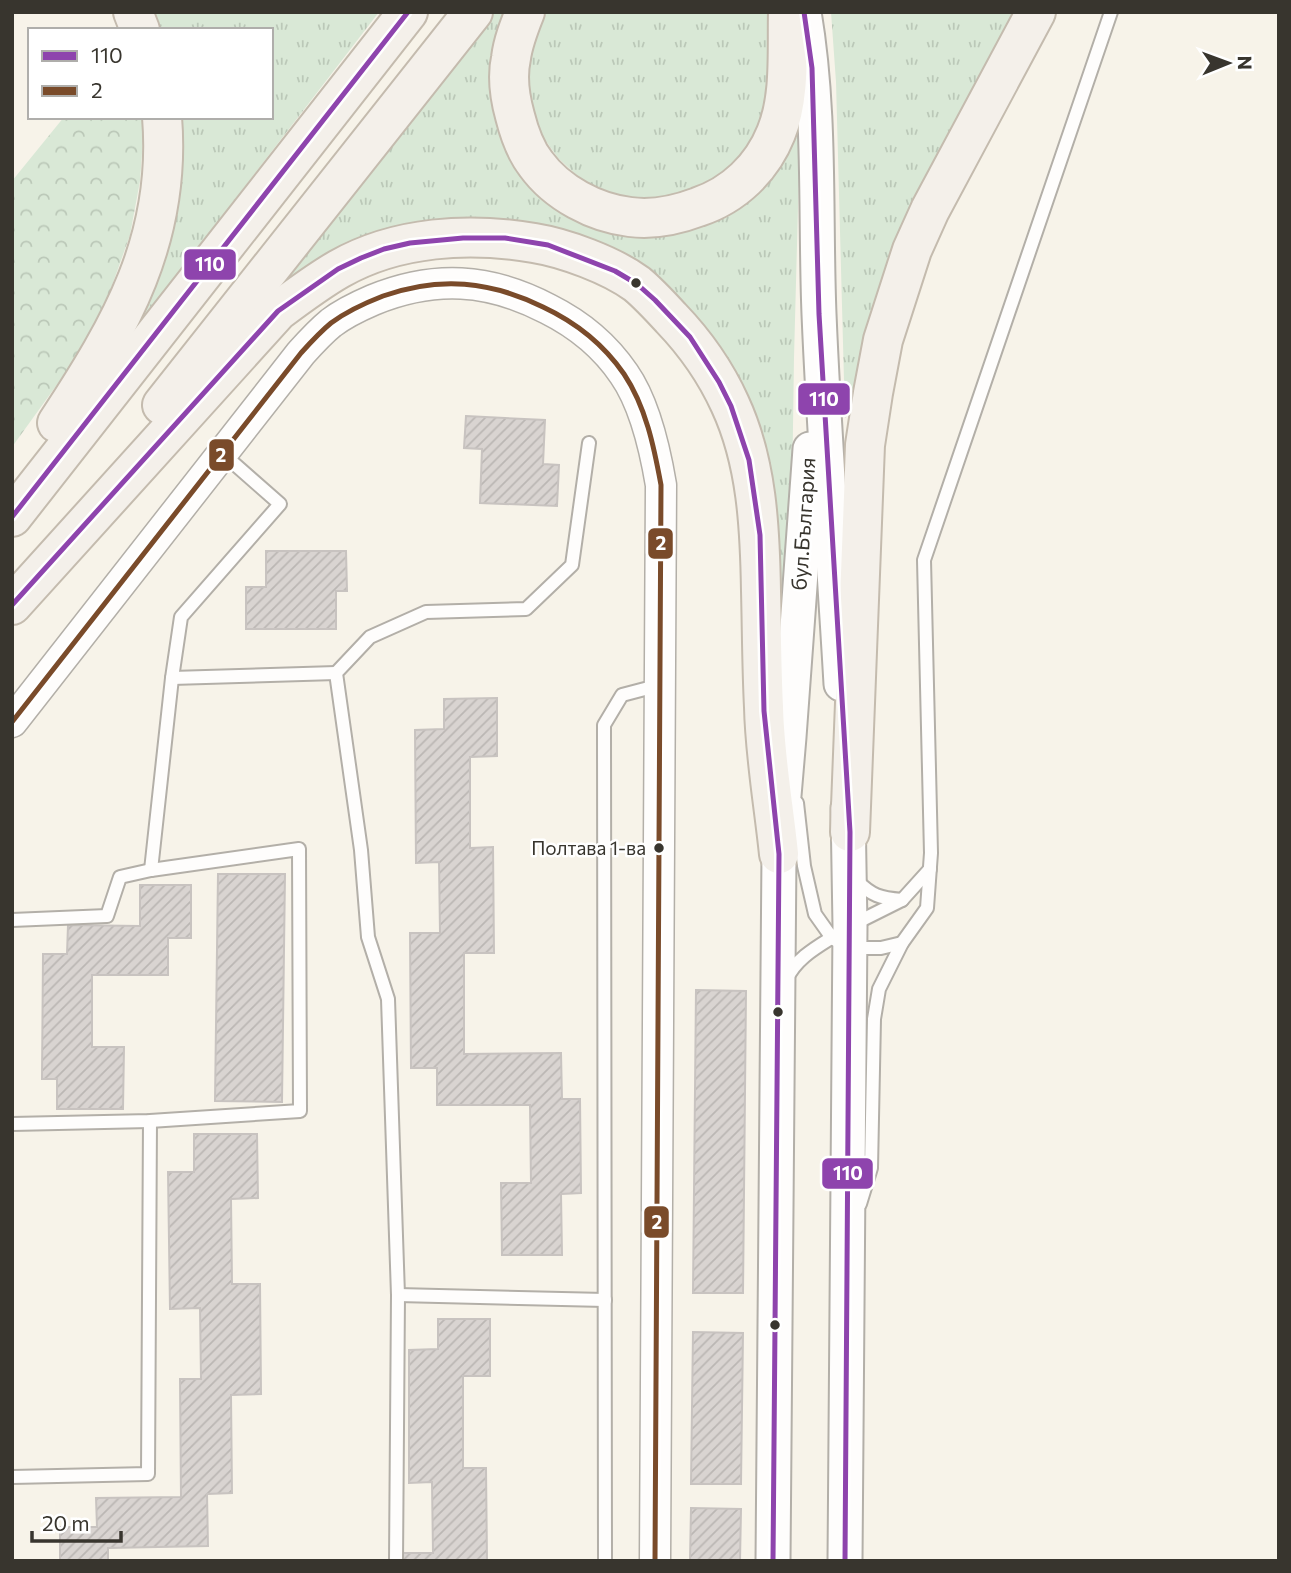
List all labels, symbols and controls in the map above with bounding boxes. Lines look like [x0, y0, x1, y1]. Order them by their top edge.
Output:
legend [28, 28, 273, 119]
north arrow [1193, 28, 1263, 98]
text: 110 [91, 42, 123, 67]
text: N [1234, 55, 1257, 70]
text: 2 [91, 77, 103, 102]
line badge: 110 [183, 248, 237, 281]
text: 110 [195, 252, 225, 275]
unlabelled marker [629, 276, 643, 290]
line badge: 110 [797, 382, 851, 416]
text: 110 [809, 387, 839, 410]
line badge: 2 [208, 438, 235, 472]
text: 2 [216, 443, 226, 466]
street label: бул.България [785, 457, 820, 591]
line badge: 2 [647, 527, 674, 560]
text: 2 [656, 531, 666, 554]
place label: Полтава 1-ва [531, 836, 646, 859]
marker: Полтава 1-ва [652, 841, 666, 855]
unlabelled marker [771, 1005, 785, 1019]
line badge: 110 [821, 1157, 874, 1190]
text: 110 [833, 1161, 863, 1184]
line badge: 2 [643, 1205, 670, 1239]
text: 2 [652, 1210, 662, 1233]
unlabelled marker [768, 1318, 782, 1332]
scale bar [32, 1500, 121, 1544]
text: 20 m [42, 1510, 90, 1535]

